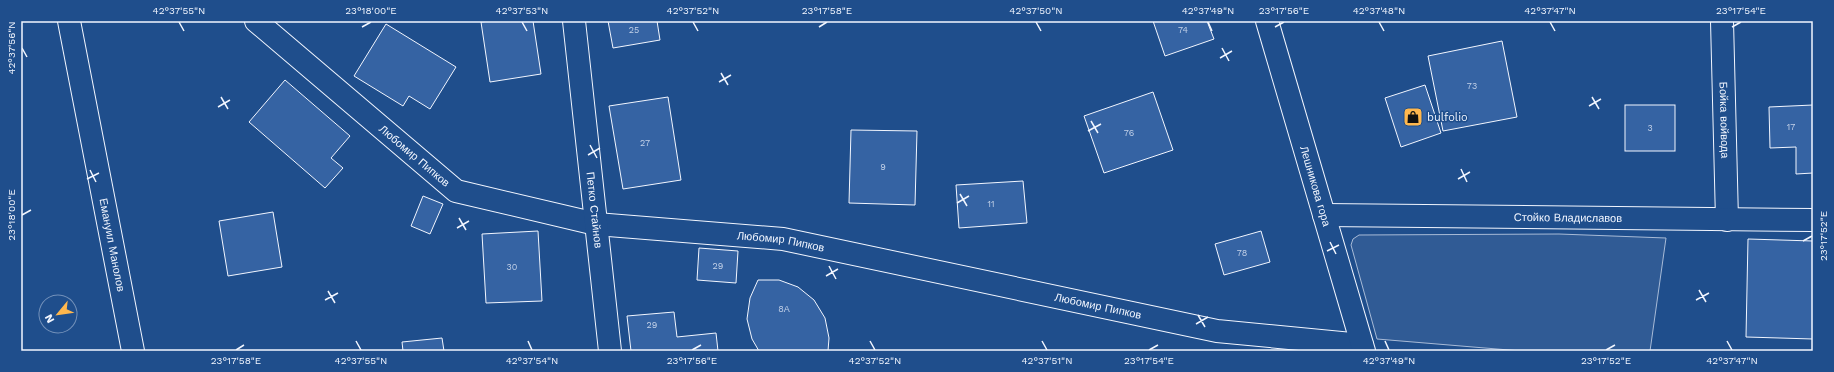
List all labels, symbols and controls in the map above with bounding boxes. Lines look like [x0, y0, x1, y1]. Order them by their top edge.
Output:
text: 42°37'55"N [153, 5, 205, 16]
text: 23°18'00"E [345, 5, 397, 16]
text: 42°37'53"N [496, 5, 548, 16]
text: 42°37'52"N [667, 5, 719, 16]
text: 23°17'58"E [802, 5, 852, 16]
text: 42°37'50"N [1009, 5, 1063, 16]
text: 42°37'49"N [1182, 5, 1234, 16]
text: 23°17'56"E [1259, 5, 1309, 16]
text: 42°37'48"N [1353, 5, 1405, 16]
text: 42°37'47"N [1524, 5, 1576, 16]
text: 23°17'54"E [1716, 5, 1766, 16]
text: 42°37'56"N [6, 21, 17, 75]
house number: 25 [629, 25, 639, 35]
house number: 74 [1178, 25, 1188, 35]
house number: 73 [1467, 81, 1477, 91]
street label: Бойка войвода [1717, 81, 1732, 159]
shop icon: bulfolio [1402, 106, 1424, 128]
place label: bulfolio [1427, 111, 1468, 124]
street label: Любомир Пипков [377, 122, 453, 189]
house number: 17 [1787, 122, 1795, 132]
house number: 3 [1647, 123, 1653, 133]
house number: 76 [1124, 128, 1134, 138]
house number: 27 [640, 138, 650, 148]
street label: Лешникова гора [1298, 144, 1334, 229]
house number: 9 [880, 162, 886, 172]
street label: Петко Стайнов [584, 171, 605, 249]
text: 23°18'00"E [6, 189, 17, 241]
street label: Емануил Манолов [97, 197, 128, 293]
house number: 11 [987, 199, 995, 209]
street label: Стойко Владиславов [1514, 210, 1622, 225]
text: 23°17'52"E [1818, 211, 1829, 261]
street label: Любомир Пипков [736, 229, 826, 254]
house number: 78 [1237, 248, 1247, 258]
house number: 29 [713, 261, 723, 271]
house number: 30 [507, 262, 518, 272]
street label: Любомир Пипков [1053, 290, 1143, 321]
north arrow [38, 294, 78, 334]
house number: 8А [778, 304, 790, 314]
text: N [42, 312, 57, 325]
house number: 29 [647, 320, 657, 330]
text: 23°17'58"E [211, 355, 261, 366]
text: 42°37'55"N [335, 355, 387, 366]
text: 42°37'54"N [506, 355, 558, 366]
text: 23°17'56"E [667, 355, 717, 366]
text: 42°37'52"N [849, 355, 901, 366]
text: 42°37'51"N [1021, 355, 1073, 366]
text: 23°17'54"E [1124, 355, 1174, 366]
text: 42°37'49"N [1363, 355, 1415, 366]
text: 23°17'52"E [1581, 355, 1631, 366]
text: 42°37'47"N [1706, 355, 1758, 366]

